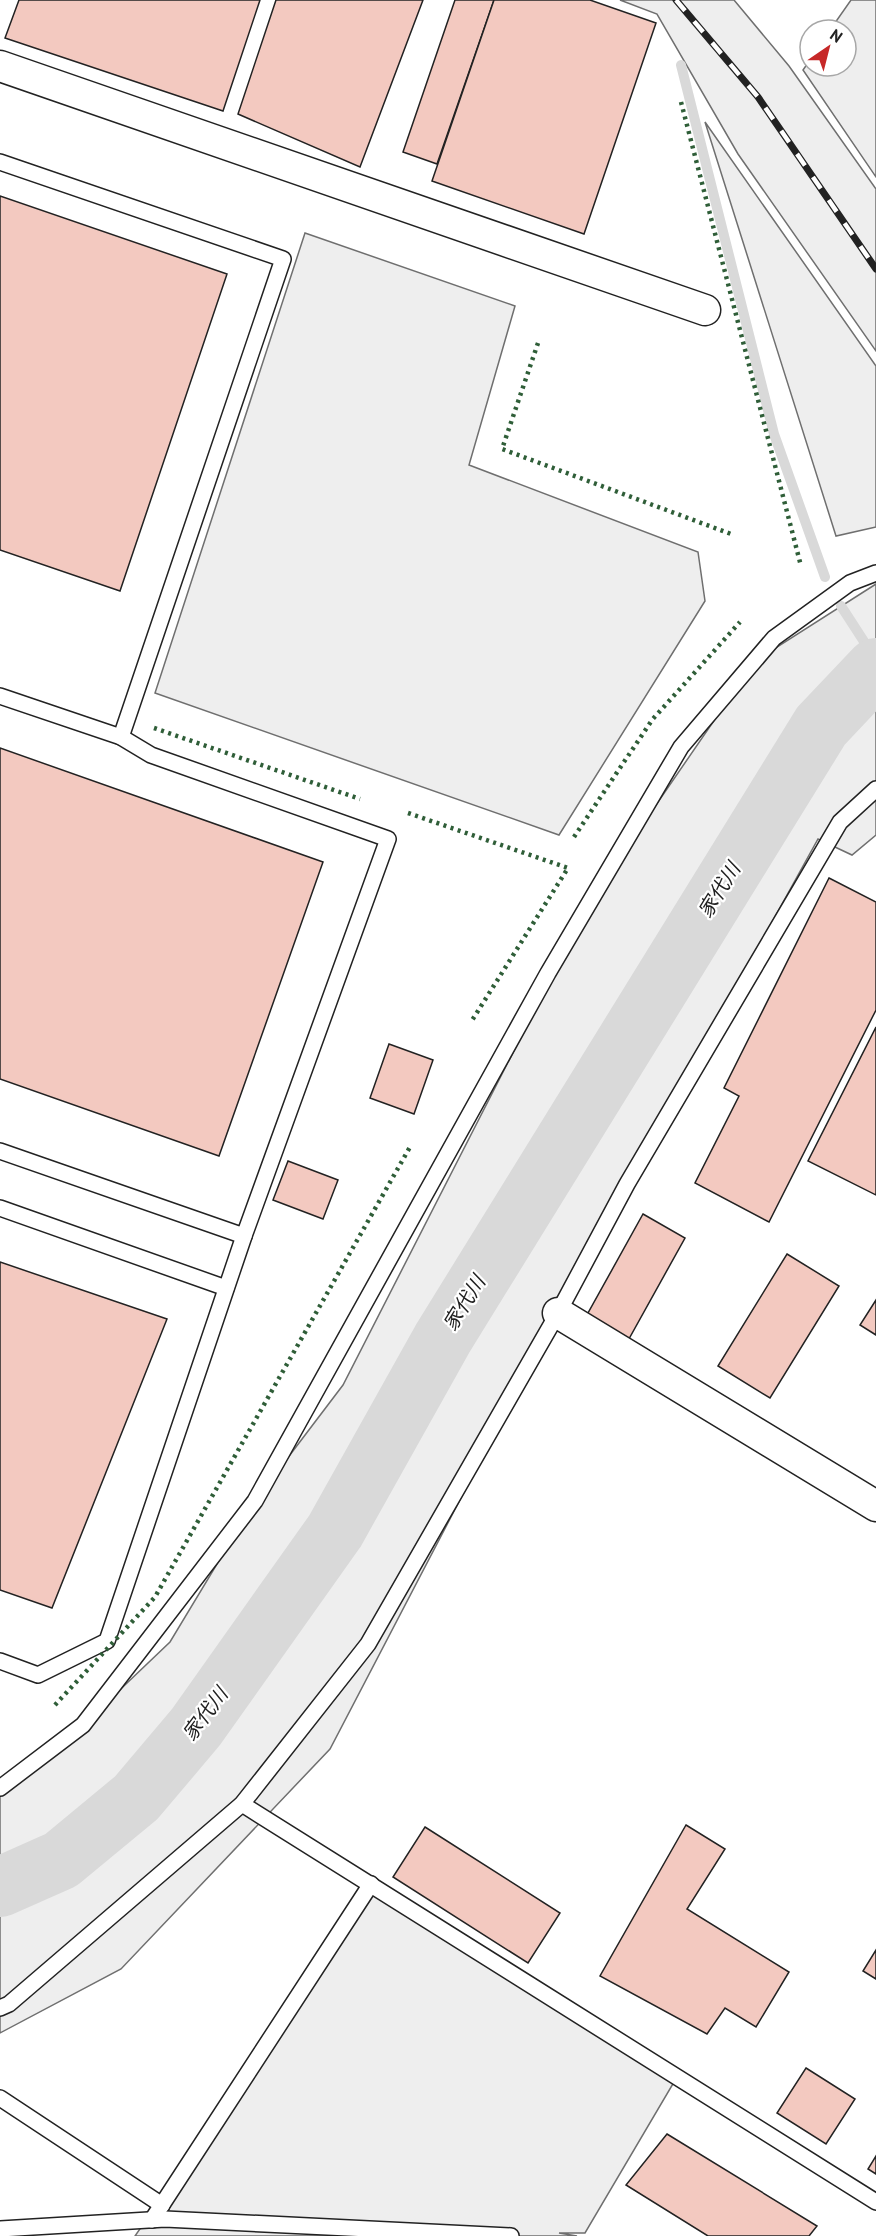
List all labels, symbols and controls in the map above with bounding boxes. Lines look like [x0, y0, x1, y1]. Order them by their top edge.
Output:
north arrow [798, 18, 858, 78]
text: N [827, 25, 847, 47]
water label: 家代川 [692, 856, 747, 922]
water label: 家代川 [437, 1269, 492, 1335]
water label: 家代川 [177, 1681, 235, 1746]

